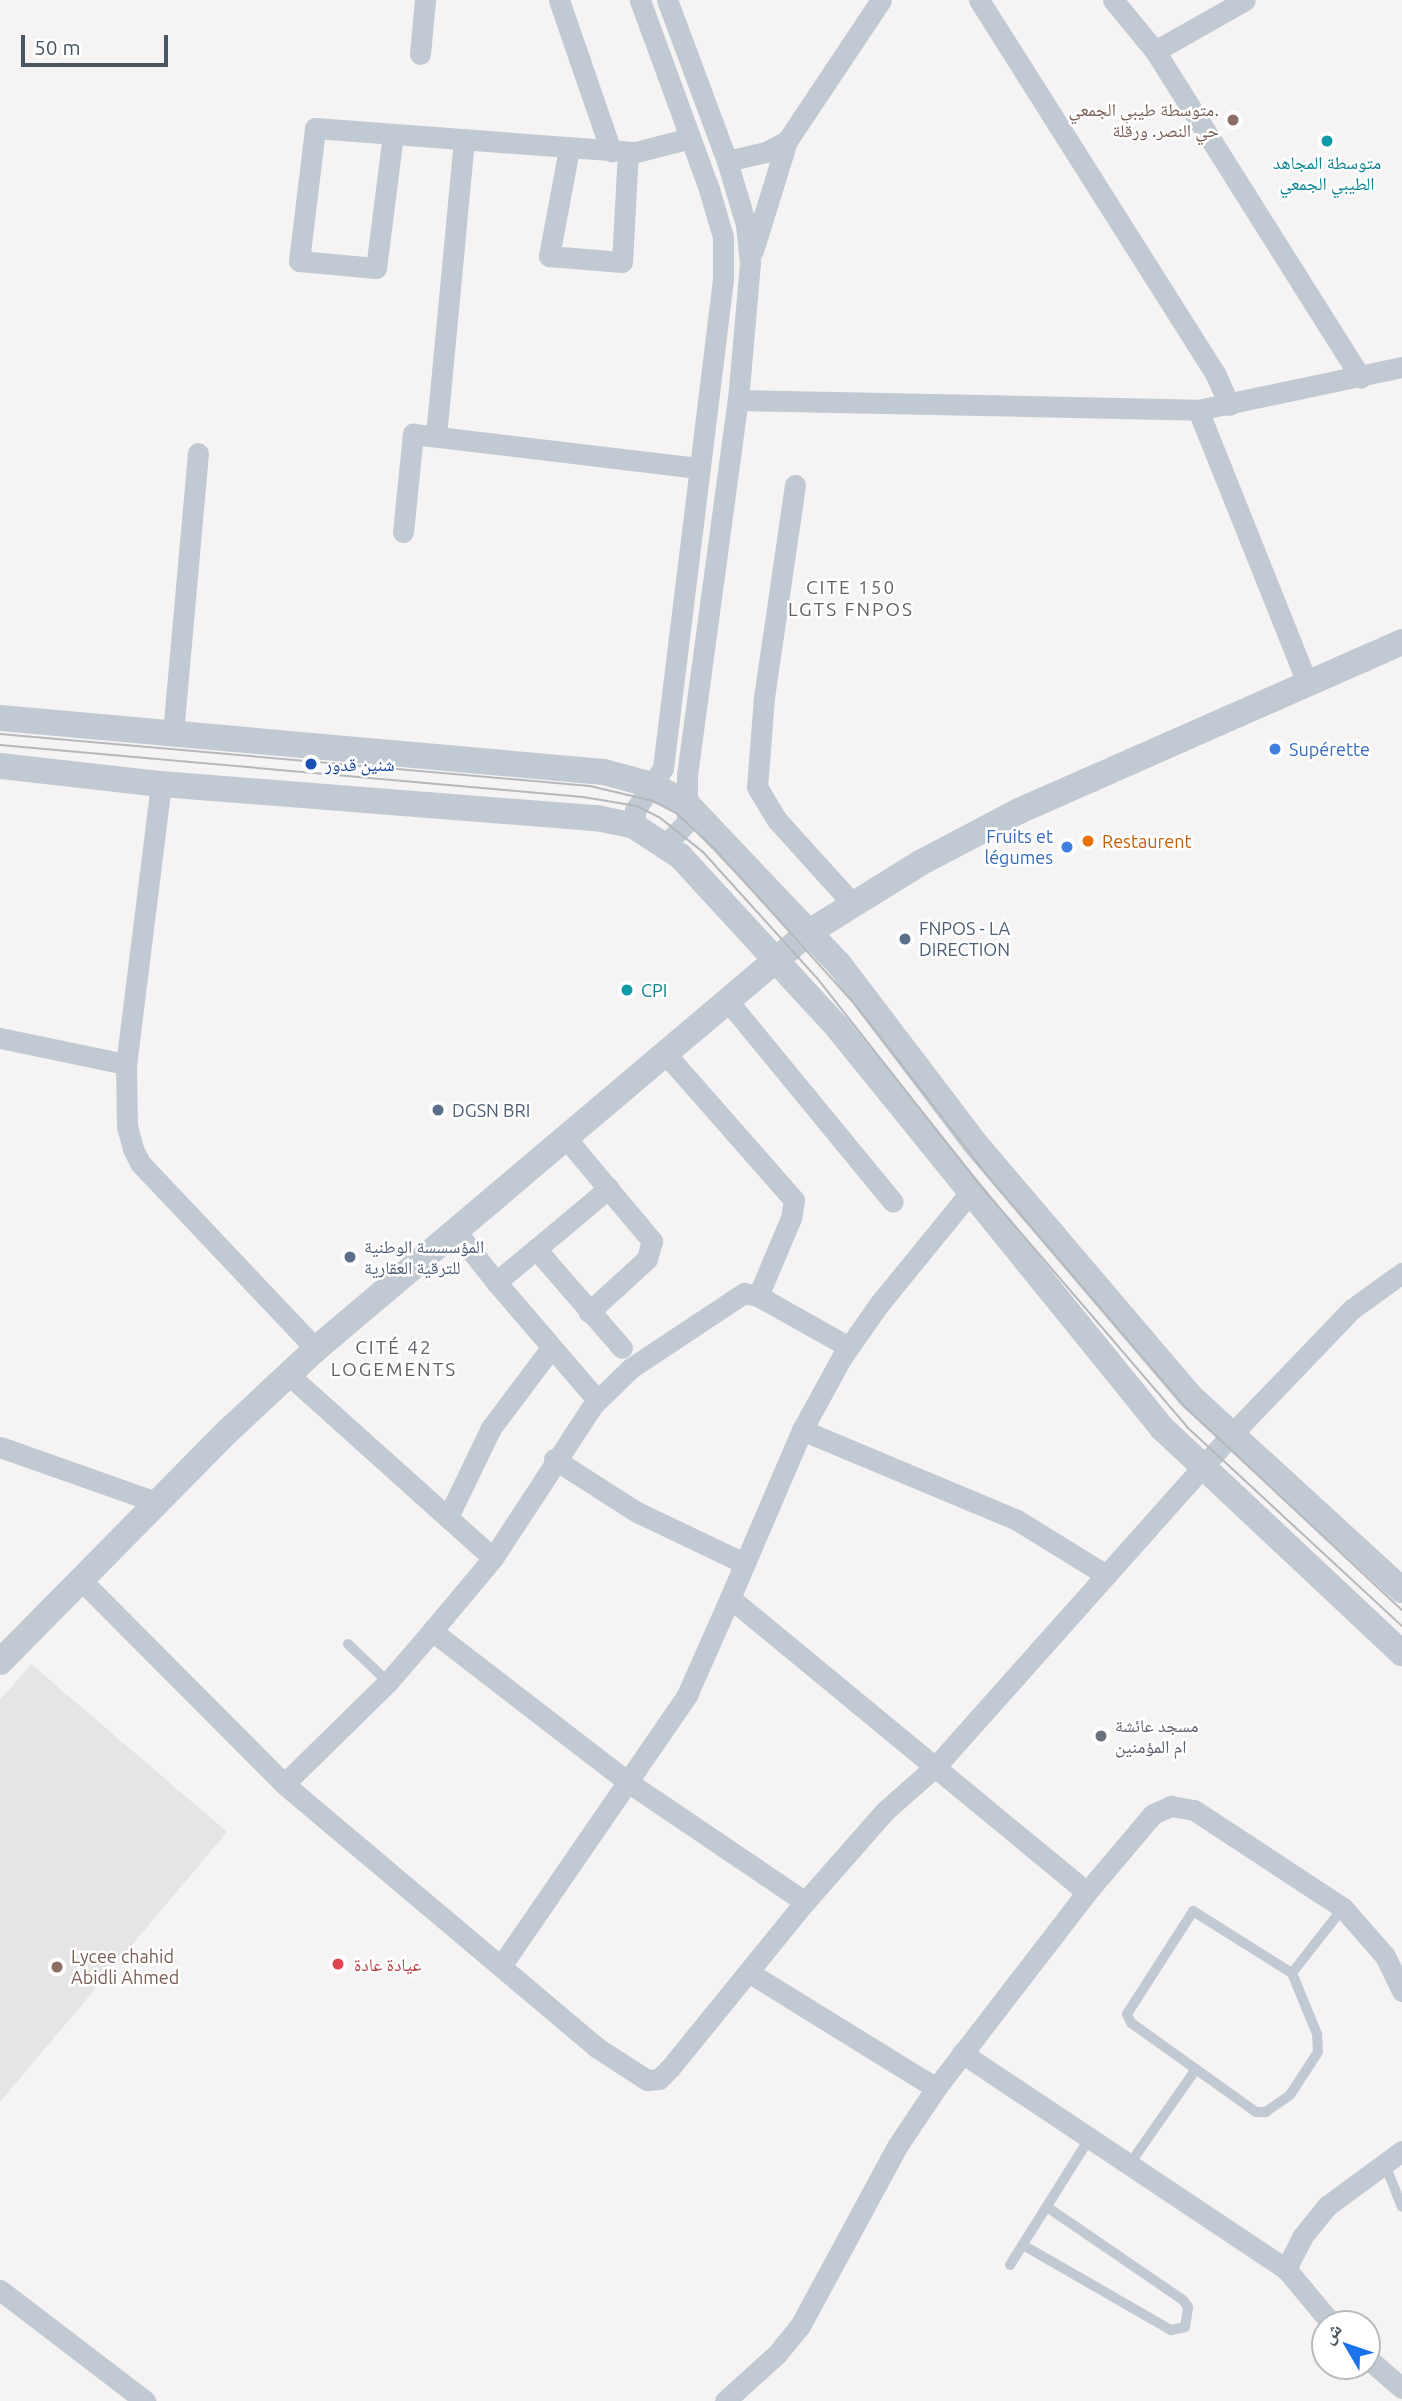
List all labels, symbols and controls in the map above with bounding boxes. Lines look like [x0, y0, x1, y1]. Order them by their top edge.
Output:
scale bar [24, 21, 172, 65]
text: 50 m [34, 35, 81, 59]
place label: متوسطة طيبي الجمعي. حي النصر. ورقلة [1069, 99, 1219, 142]
marker: متوسطة طيبي الجمعي. حي النصر. ورقلة [1225, 112, 1241, 128]
marker: متوسطة المجاهد الطيبي الجمعي [1319, 133, 1335, 149]
place label: متوسطة المجاهد الطيبي الجمعي [1273, 152, 1381, 194]
district label: CITE 150 LGTS FNPOS [789, 577, 913, 621]
place label: Supérette [1289, 738, 1370, 760]
marker: Supérette [1267, 741, 1283, 757]
place label: شنين قدور [325, 753, 395, 775]
marker: شنين قدور [303, 756, 319, 772]
place label: Fruits et légumes [984, 826, 1053, 868]
place label: Restaurent [1102, 830, 1192, 852]
marker: Restaurent [1080, 833, 1096, 849]
marker: Fruits et légumes [1059, 839, 1075, 855]
place label: FNPOS - LA DIRECTION [919, 918, 1010, 960]
marker: FNPOS - LA DIRECTION [897, 931, 913, 947]
place label: CPI [641, 979, 667, 1001]
marker: CPI [619, 982, 635, 998]
place label: DGSN BRI [452, 1099, 530, 1121]
marker: DGSN BRI [430, 1102, 446, 1118]
place label: المؤسسسة الوطنية للترقية العقارية [364, 1236, 484, 1278]
marker: المؤسسسة الوطنية للترقية العقارية [342, 1249, 358, 1265]
district label: CITÉ 42 LOGEMENTS [332, 1337, 456, 1381]
place label: مسجد عائشة ام المؤمنين [1115, 1715, 1198, 1758]
marker: مسجد عائشة ام المؤمنين [1093, 1728, 1109, 1744]
place label: Lycee chahid Abidli Ahmed [71, 1946, 179, 1988]
place label: عيادة عادة [354, 1953, 421, 1975]
marker: عيادة عادة [328, 1954, 348, 1974]
marker: Lycee chahid Abidli Ahmed [49, 1959, 65, 1975]
north arrow [1311, 2310, 1381, 2380]
text: ش [1316, 2318, 1346, 2348]

